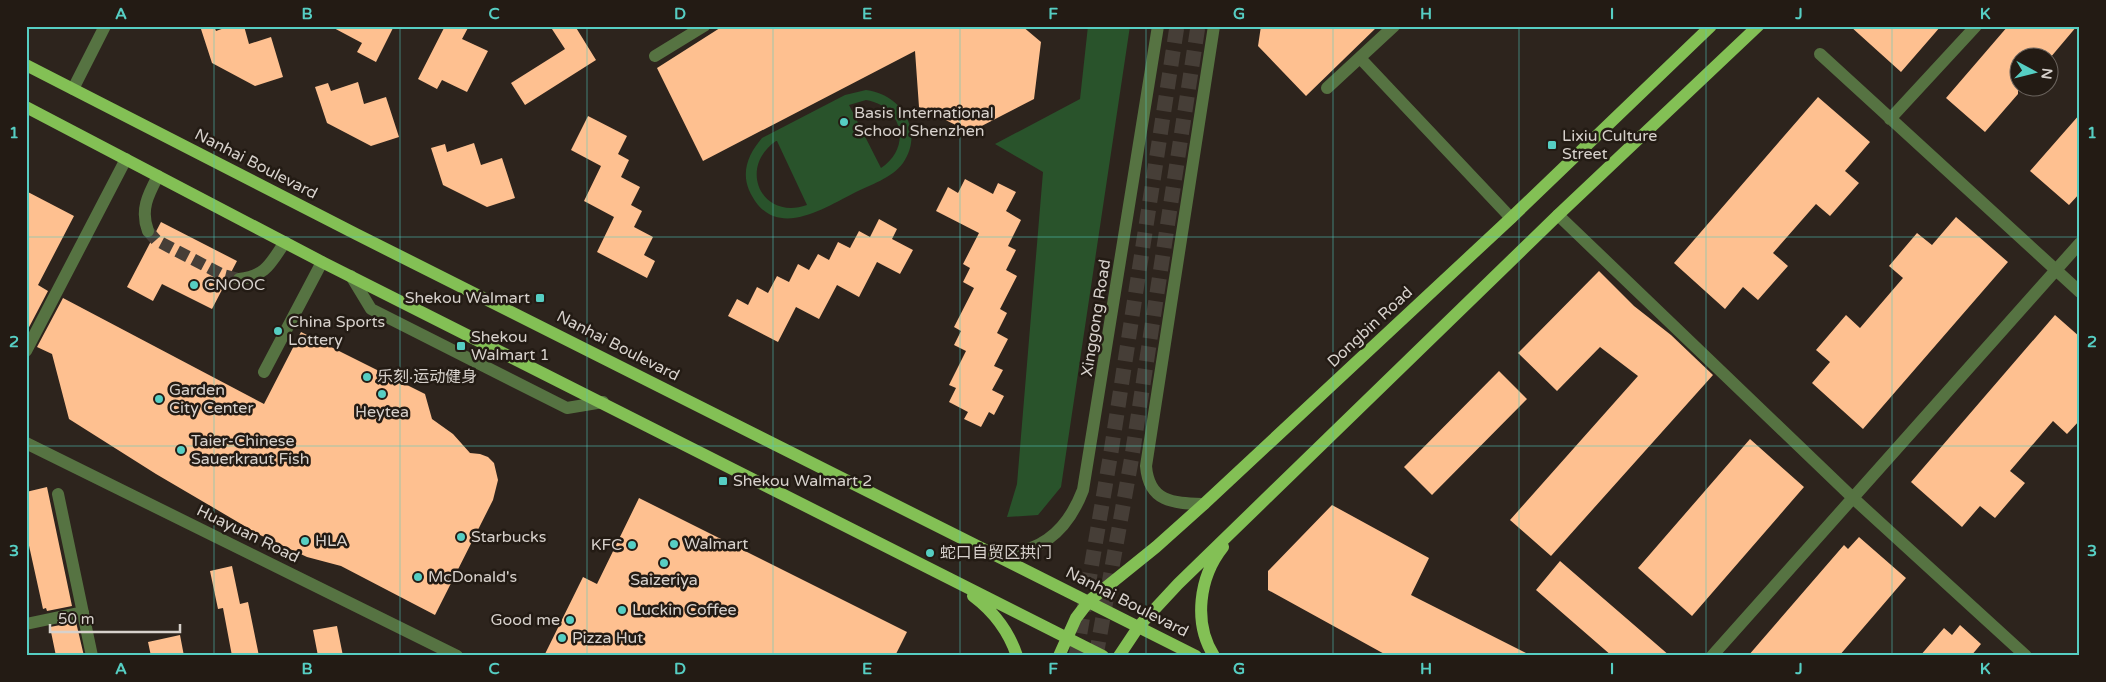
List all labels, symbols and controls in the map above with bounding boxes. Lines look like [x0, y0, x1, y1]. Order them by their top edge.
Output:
text: A [115, 4, 127, 24]
text: B [301, 4, 313, 24]
text: C [488, 4, 500, 24]
text: D [674, 4, 686, 24]
text: E [862, 4, 872, 24]
text: F [1048, 4, 1058, 24]
text: G [1233, 4, 1245, 24]
text: H [1420, 4, 1432, 24]
text: I [1610, 4, 1614, 24]
text: J [1794, 4, 1803, 24]
text: K [1980, 4, 1991, 24]
north arrow [2008, 48, 2058, 98]
text: N [2037, 67, 2056, 80]
place label: Basis International School Shenzhen [854, 103, 994, 141]
marker: Basis International School Shenzhen [838, 116, 850, 128]
text: 1 [9, 123, 19, 143]
text: 1 [2087, 123, 2097, 143]
street label: Nanhai Boulevard [191, 124, 321, 204]
place label: Lixiu Culture Street [1562, 126, 1657, 164]
marker: Lixiu Culture Street [1546, 139, 1558, 151]
street label: Xinggong Road [1077, 258, 1115, 378]
place label: CNOOC [204, 275, 265, 295]
marker: CNOOC [188, 279, 200, 291]
street label: Dongbin Road [1323, 282, 1417, 372]
place label: Shekou Walmart [405, 288, 530, 308]
marker: Shekou Walmart [534, 292, 546, 304]
street label: Nanhai Boulevard [553, 306, 683, 386]
place label: China Sports Lottery [288, 312, 385, 350]
marker: China Sports Lottery [272, 325, 284, 337]
place label: Shekou Walmart 1 [471, 327, 550, 365]
text: 2 [9, 332, 19, 352]
text: 2 [2087, 332, 2097, 352]
marker: Shekou Walmart 1 [455, 340, 467, 352]
place label: 乐刻·运动健身 [377, 367, 477, 387]
marker: 乐刻·运动健身 [361, 371, 373, 383]
place label: Garden City Center [169, 380, 254, 418]
marker: Heytea [376, 388, 388, 400]
marker: Garden City Center [153, 393, 165, 405]
place label: Heytea [355, 402, 409, 422]
place label: Taier-Chinese Sauerkraut Fish [191, 431, 309, 469]
marker: Taier-Chinese Sauerkraut Fish [175, 444, 187, 456]
place label: Shekou Walmart 2 [733, 471, 872, 491]
marker: Shekou Walmart 2 [717, 475, 729, 487]
street label: Huayuan Road [193, 500, 303, 568]
place label: Starbucks [471, 527, 546, 547]
place label: HLA [315, 531, 348, 551]
marker: Starbucks [455, 531, 467, 543]
place label: Walmart [684, 534, 748, 554]
marker: HLA [299, 535, 311, 547]
place label: KFC [591, 535, 622, 555]
marker: Walmart [668, 538, 680, 550]
marker: KFC [626, 539, 638, 551]
text: 3 [9, 541, 19, 561]
text: 3 [2087, 541, 2097, 561]
place label: 蛇口自贸区拱门 [940, 543, 1052, 563]
marker: 蛇口自贸区拱门 [924, 547, 936, 559]
marker: Saizeriya [658, 557, 670, 569]
street label: Nanhai Boulevard [1062, 562, 1192, 642]
place label: McDonald's [428, 567, 517, 587]
place label: Saizeriya [630, 570, 698, 590]
marker: McDonald's [412, 571, 424, 583]
place label: Luckin Coffee [632, 600, 737, 620]
scale bar [50, 602, 180, 634]
marker: Luckin Coffee [616, 604, 628, 616]
text: 50 m [58, 610, 95, 628]
place label: Good me [490, 610, 560, 630]
marker: Good me [564, 614, 576, 626]
place label: Pizza Hut [572, 628, 643, 648]
marker: Pizza Hut [556, 632, 568, 644]
text: A [115, 659, 127, 679]
text: B [301, 659, 313, 679]
text: C [488, 659, 500, 679]
text: D [674, 659, 686, 679]
text: E [862, 659, 872, 679]
text: F [1048, 659, 1058, 679]
text: G [1233, 659, 1245, 679]
text: H [1420, 659, 1432, 679]
text: I [1610, 659, 1614, 679]
text: J [1794, 659, 1803, 679]
text: K [1980, 659, 1991, 679]

